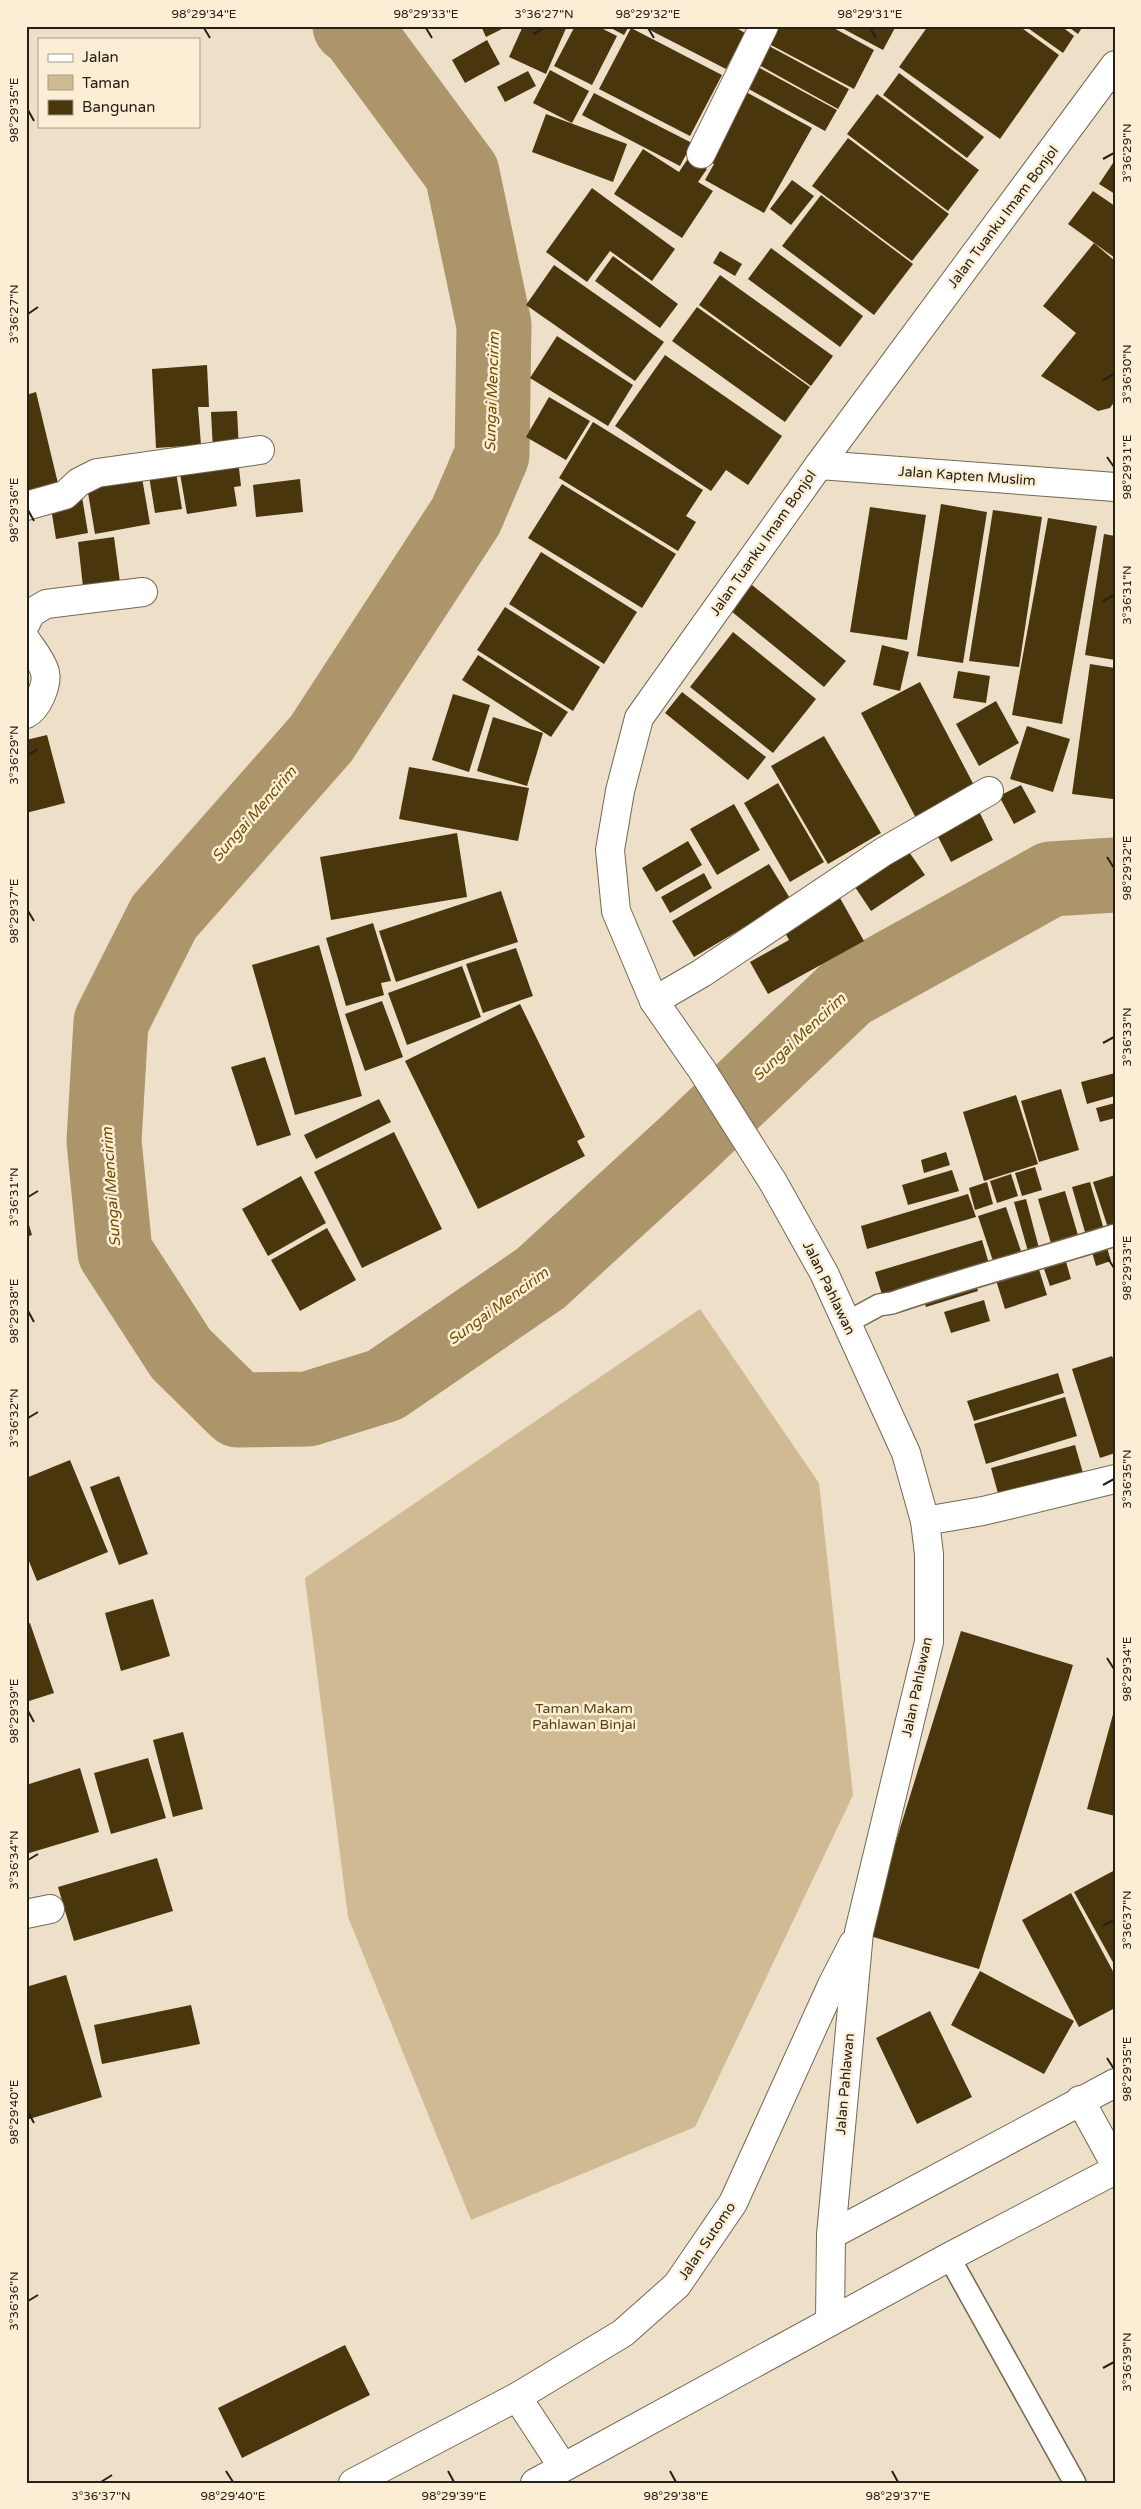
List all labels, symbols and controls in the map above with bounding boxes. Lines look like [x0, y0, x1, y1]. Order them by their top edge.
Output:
text: 98°29'34"E [171, 7, 237, 21]
text: 98°29'33"E [393, 7, 459, 21]
text: 3°36'27"N [514, 7, 574, 21]
text: 98°29'32"E [615, 7, 681, 21]
text: 98°29'31"E [837, 7, 903, 21]
legend [38, 38, 200, 128]
text: Jalan [82, 48, 119, 66]
text: Taman [82, 74, 130, 92]
text: 98°29'35"E [7, 77, 21, 143]
text: Bangunan [82, 98, 155, 116]
text: 3°36'29"N [1120, 123, 1134, 183]
street label: Jalan Tuanku Imam Bonjol [944, 143, 1062, 291]
text: 3°36'27"N [7, 284, 21, 344]
water label: Sungai Mencirim [481, 331, 503, 452]
text: 3°36'30"N [1120, 344, 1134, 404]
text: 98°29'31"E [1120, 434, 1134, 500]
street label: Jalan Kapten Muslim [898, 463, 1036, 489]
street label: Jalan Tuanku Imam Bonjol [706, 467, 820, 619]
text: 98°29'36"E [7, 477, 21, 543]
text: 3°36'31"N [1120, 565, 1134, 625]
text: 3°36'29"N [7, 725, 21, 785]
water label: Sungai Mencirim [208, 762, 301, 865]
text: 98°29'32"E [1120, 835, 1134, 901]
text: 98°29'37"E [7, 878, 21, 944]
water label: Sungai Mencirim [749, 989, 850, 1084]
text: 3°36'33"N [1120, 1007, 1134, 1067]
water label: Sungai Mencirim [98, 1125, 124, 1247]
text: 3°36'31"N [7, 1167, 21, 1227]
text: 98°29'33"E [1120, 1235, 1134, 1301]
street label: Jalan Pahlawan [799, 1238, 859, 1338]
water label: Sungai Mencirim [444, 1263, 553, 1348]
text: 98°29'38"E [7, 1278, 21, 1344]
text: 3°36'32"N [7, 1388, 21, 1448]
text: 3°36'35"N [1120, 1449, 1134, 1509]
street label: Jalan Pahlawan [898, 1635, 936, 1739]
text: 98°29'34"E [1120, 1636, 1134, 1702]
text: 98°29'39"E [7, 1678, 21, 1744]
park label: Taman Makam Pahlawan Binjai [532, 1700, 636, 1733]
text: 3°36'34"N [7, 1830, 21, 1890]
text: 3°36'37"N [1120, 1890, 1134, 1950]
street label: Jalan Pahlawan [832, 2032, 858, 2136]
text: 98°29'35"E [1120, 2036, 1134, 2102]
text: 98°29'40"E [7, 2079, 21, 2145]
street label: Jalan Sutomo [675, 2199, 739, 2283]
text: 3°36'36"N [7, 2271, 21, 2331]
text: 3°36'39"N [1120, 2332, 1134, 2392]
text: 3°36'37"N [71, 2489, 131, 2503]
text: 98°29'40"E [200, 2489, 266, 2503]
text: 98°29'39"E [421, 2489, 487, 2503]
text: 98°29'38"E [643, 2489, 709, 2503]
text: 98°29'37"E [865, 2489, 931, 2503]

